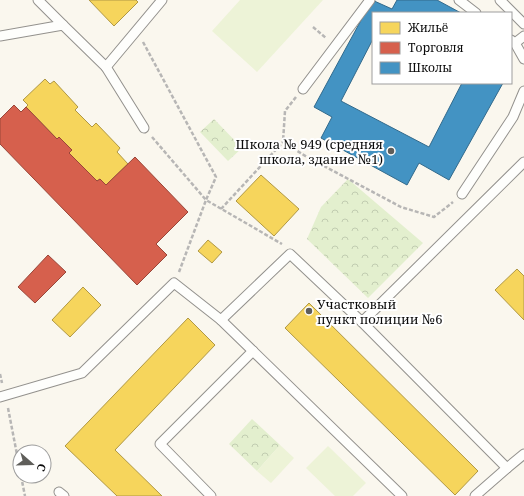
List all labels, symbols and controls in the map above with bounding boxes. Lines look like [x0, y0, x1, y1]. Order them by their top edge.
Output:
legend [372, 12, 512, 84]
text: Жильё [407, 19, 448, 36]
text: Торговля [408, 39, 464, 56]
text: Школы [408, 59, 452, 76]
place label: Школа № 949 (средняя школа, здание №1) [236, 135, 383, 168]
marker: Школа № 949 (средняя школа, здание №1) [386, 146, 396, 156]
place label: Участковый пункт полиции №6 [317, 295, 443, 328]
marker: Участковый пункт полиции №6 [304, 306, 314, 316]
north arrow [12, 444, 52, 484]
text: С [34, 462, 50, 474]

